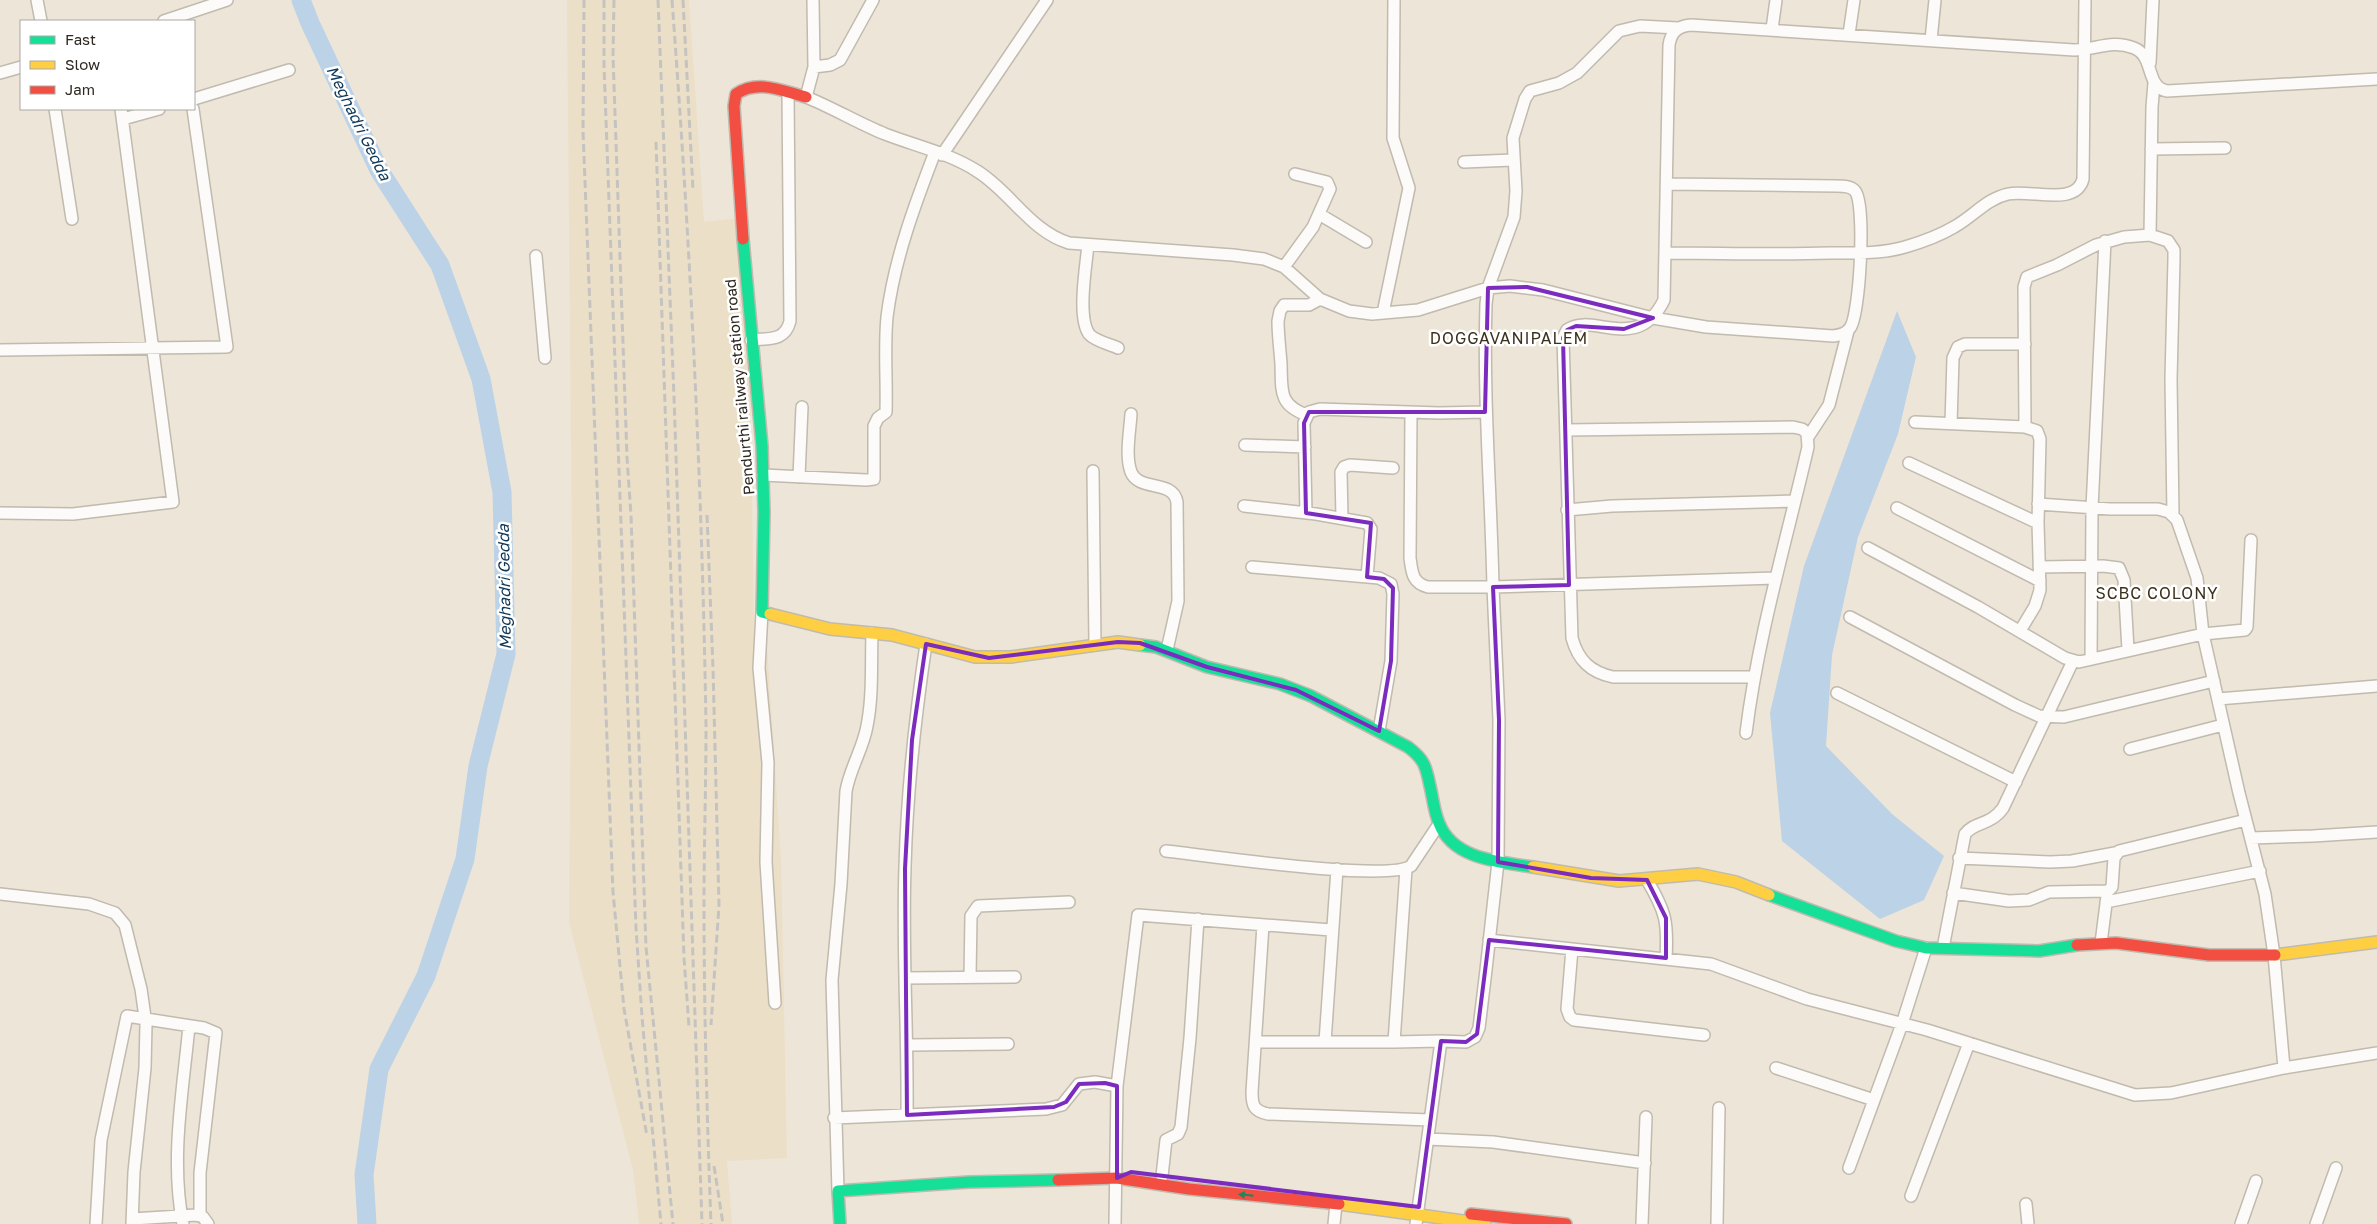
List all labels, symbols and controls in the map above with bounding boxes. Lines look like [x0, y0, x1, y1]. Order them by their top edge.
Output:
legend [20, 20, 195, 110]
text: Fast [65, 30, 96, 48]
text: Slow [65, 55, 100, 73]
water label: Meghadri Gedda [323, 62, 396, 185]
text: Jam [65, 80, 95, 98]
street label: Pendurthi railway station road [721, 278, 757, 496]
district label: DOGGAVANIPALEM [1430, 328, 1588, 348]
water label: Meghadri Gedda [493, 523, 515, 650]
district label: SCBC COLONY [2095, 583, 2219, 603]
one-way arrow [1237, 1191, 1253, 1199]

